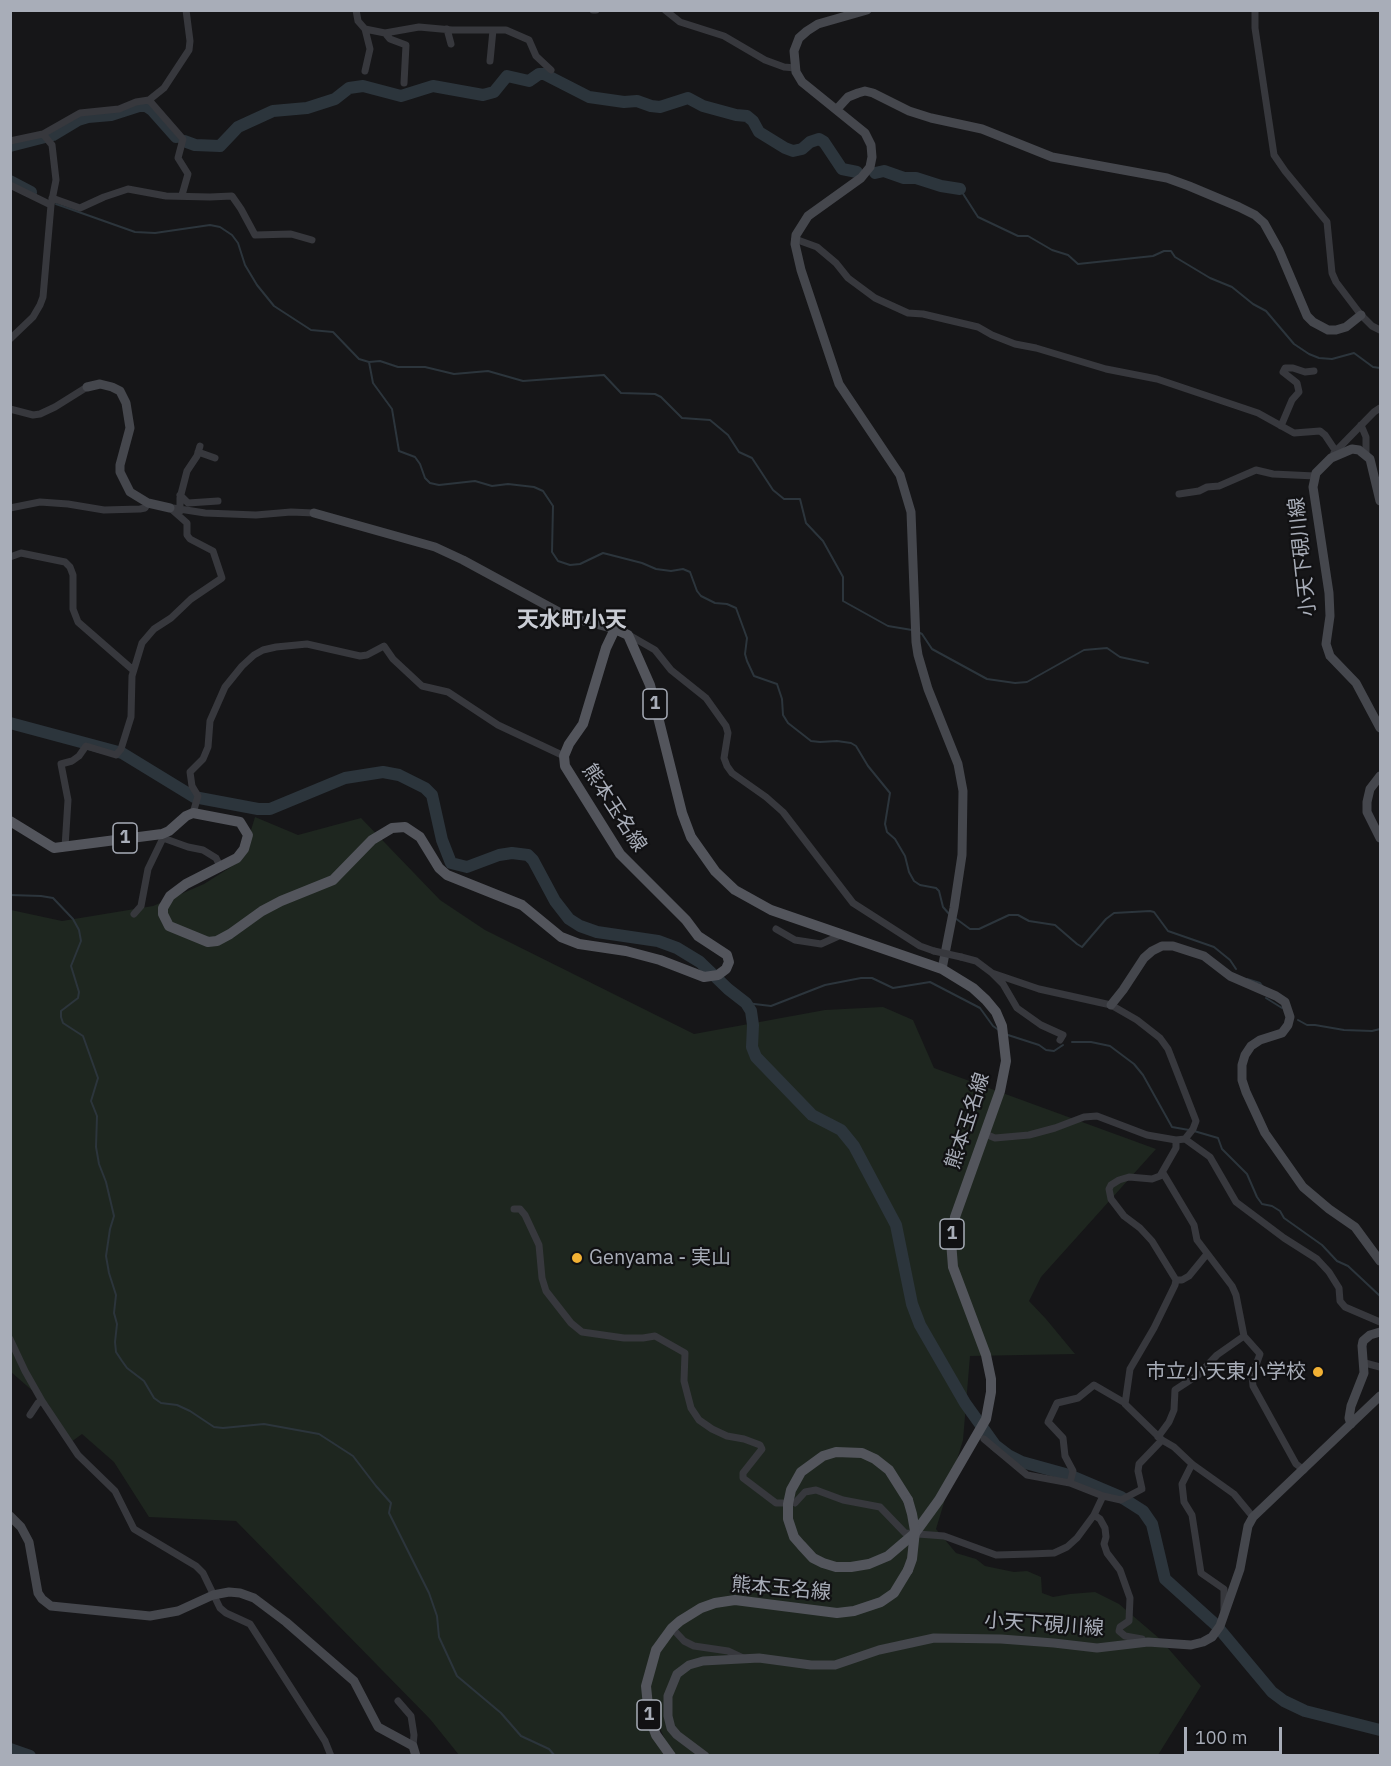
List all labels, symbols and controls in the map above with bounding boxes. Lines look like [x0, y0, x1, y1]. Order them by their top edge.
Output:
street label: 小天下硯川線 [1285, 496, 1321, 618]
district label: 天水町小天 [517, 608, 627, 634]
road number: 1 [643, 689, 667, 719]
street label: 熊本玉名線 [577, 760, 651, 856]
road number: 1 [113, 823, 137, 853]
street label: 熊本玉名線 [941, 1070, 995, 1172]
road number: 1 [940, 1219, 964, 1249]
place label: Genyama - 実山 [589, 1246, 731, 1270]
marker: Genyama - 実山 [570, 1251, 584, 1265]
place label: 市立小天東小学校 [1146, 1360, 1306, 1384]
marker: 市立小天東小学校 [1311, 1365, 1325, 1379]
street label: 熊本玉名線 [730, 1573, 832, 1605]
street label: 小天下硯川線 [983, 1609, 1105, 1641]
road number: 1 [637, 1700, 661, 1730]
scale bar [1187, 1715, 1284, 1753]
text: 100 m [1195, 1726, 1247, 1749]

